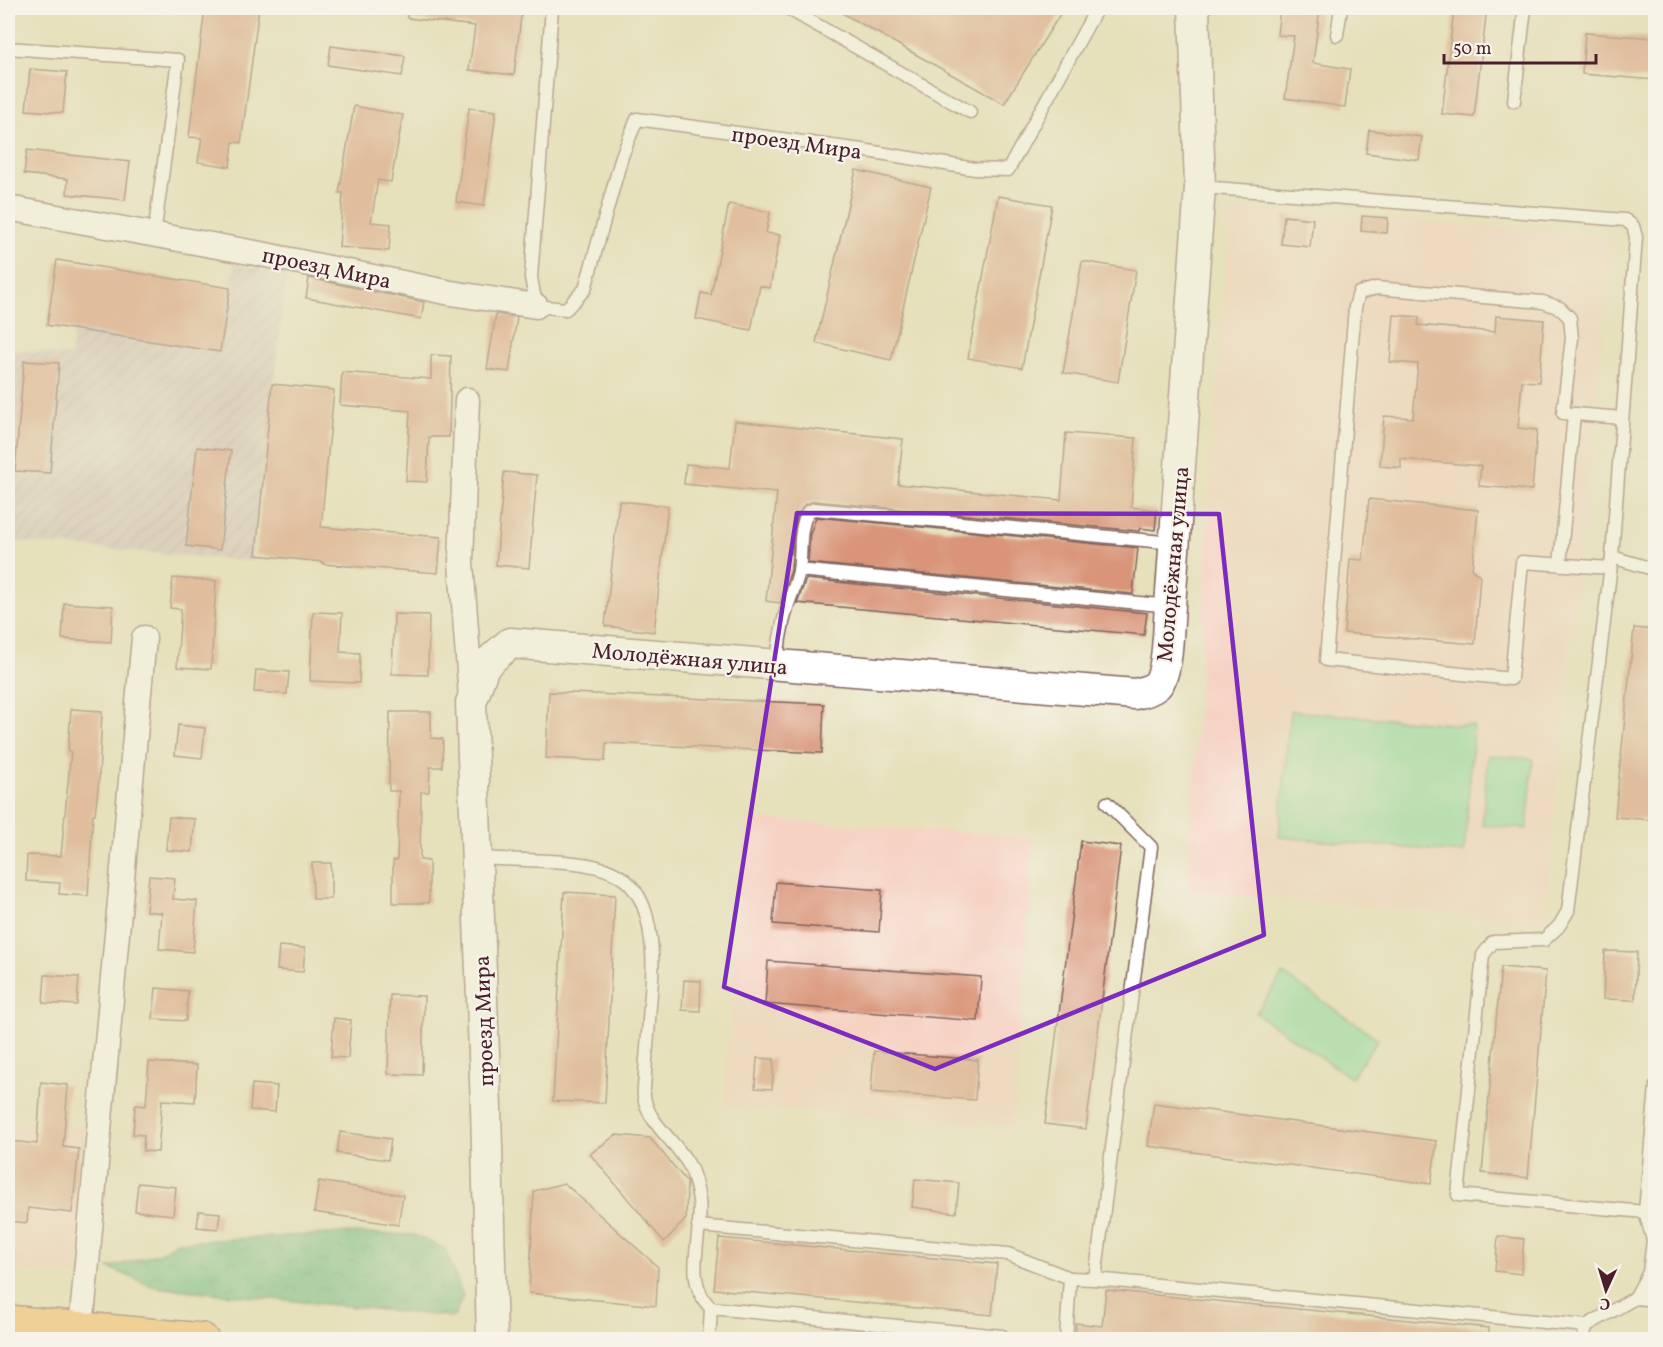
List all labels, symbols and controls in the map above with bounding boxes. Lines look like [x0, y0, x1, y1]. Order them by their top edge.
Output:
scale bar [1444, 27, 1596, 65]
text: 50 m [1453, 37, 1492, 62]
street label: проезд Мира [729, 120, 864, 169]
street label: проезд Мира [259, 241, 394, 298]
street label: Молодёжная улица [1150, 465, 1199, 664]
street label: Молодёжная улица [590, 636, 789, 685]
street label: проезд Мира [468, 955, 503, 1087]
north arrow [1576, 1260, 1636, 1320]
text: С [1599, 1292, 1611, 1314]

